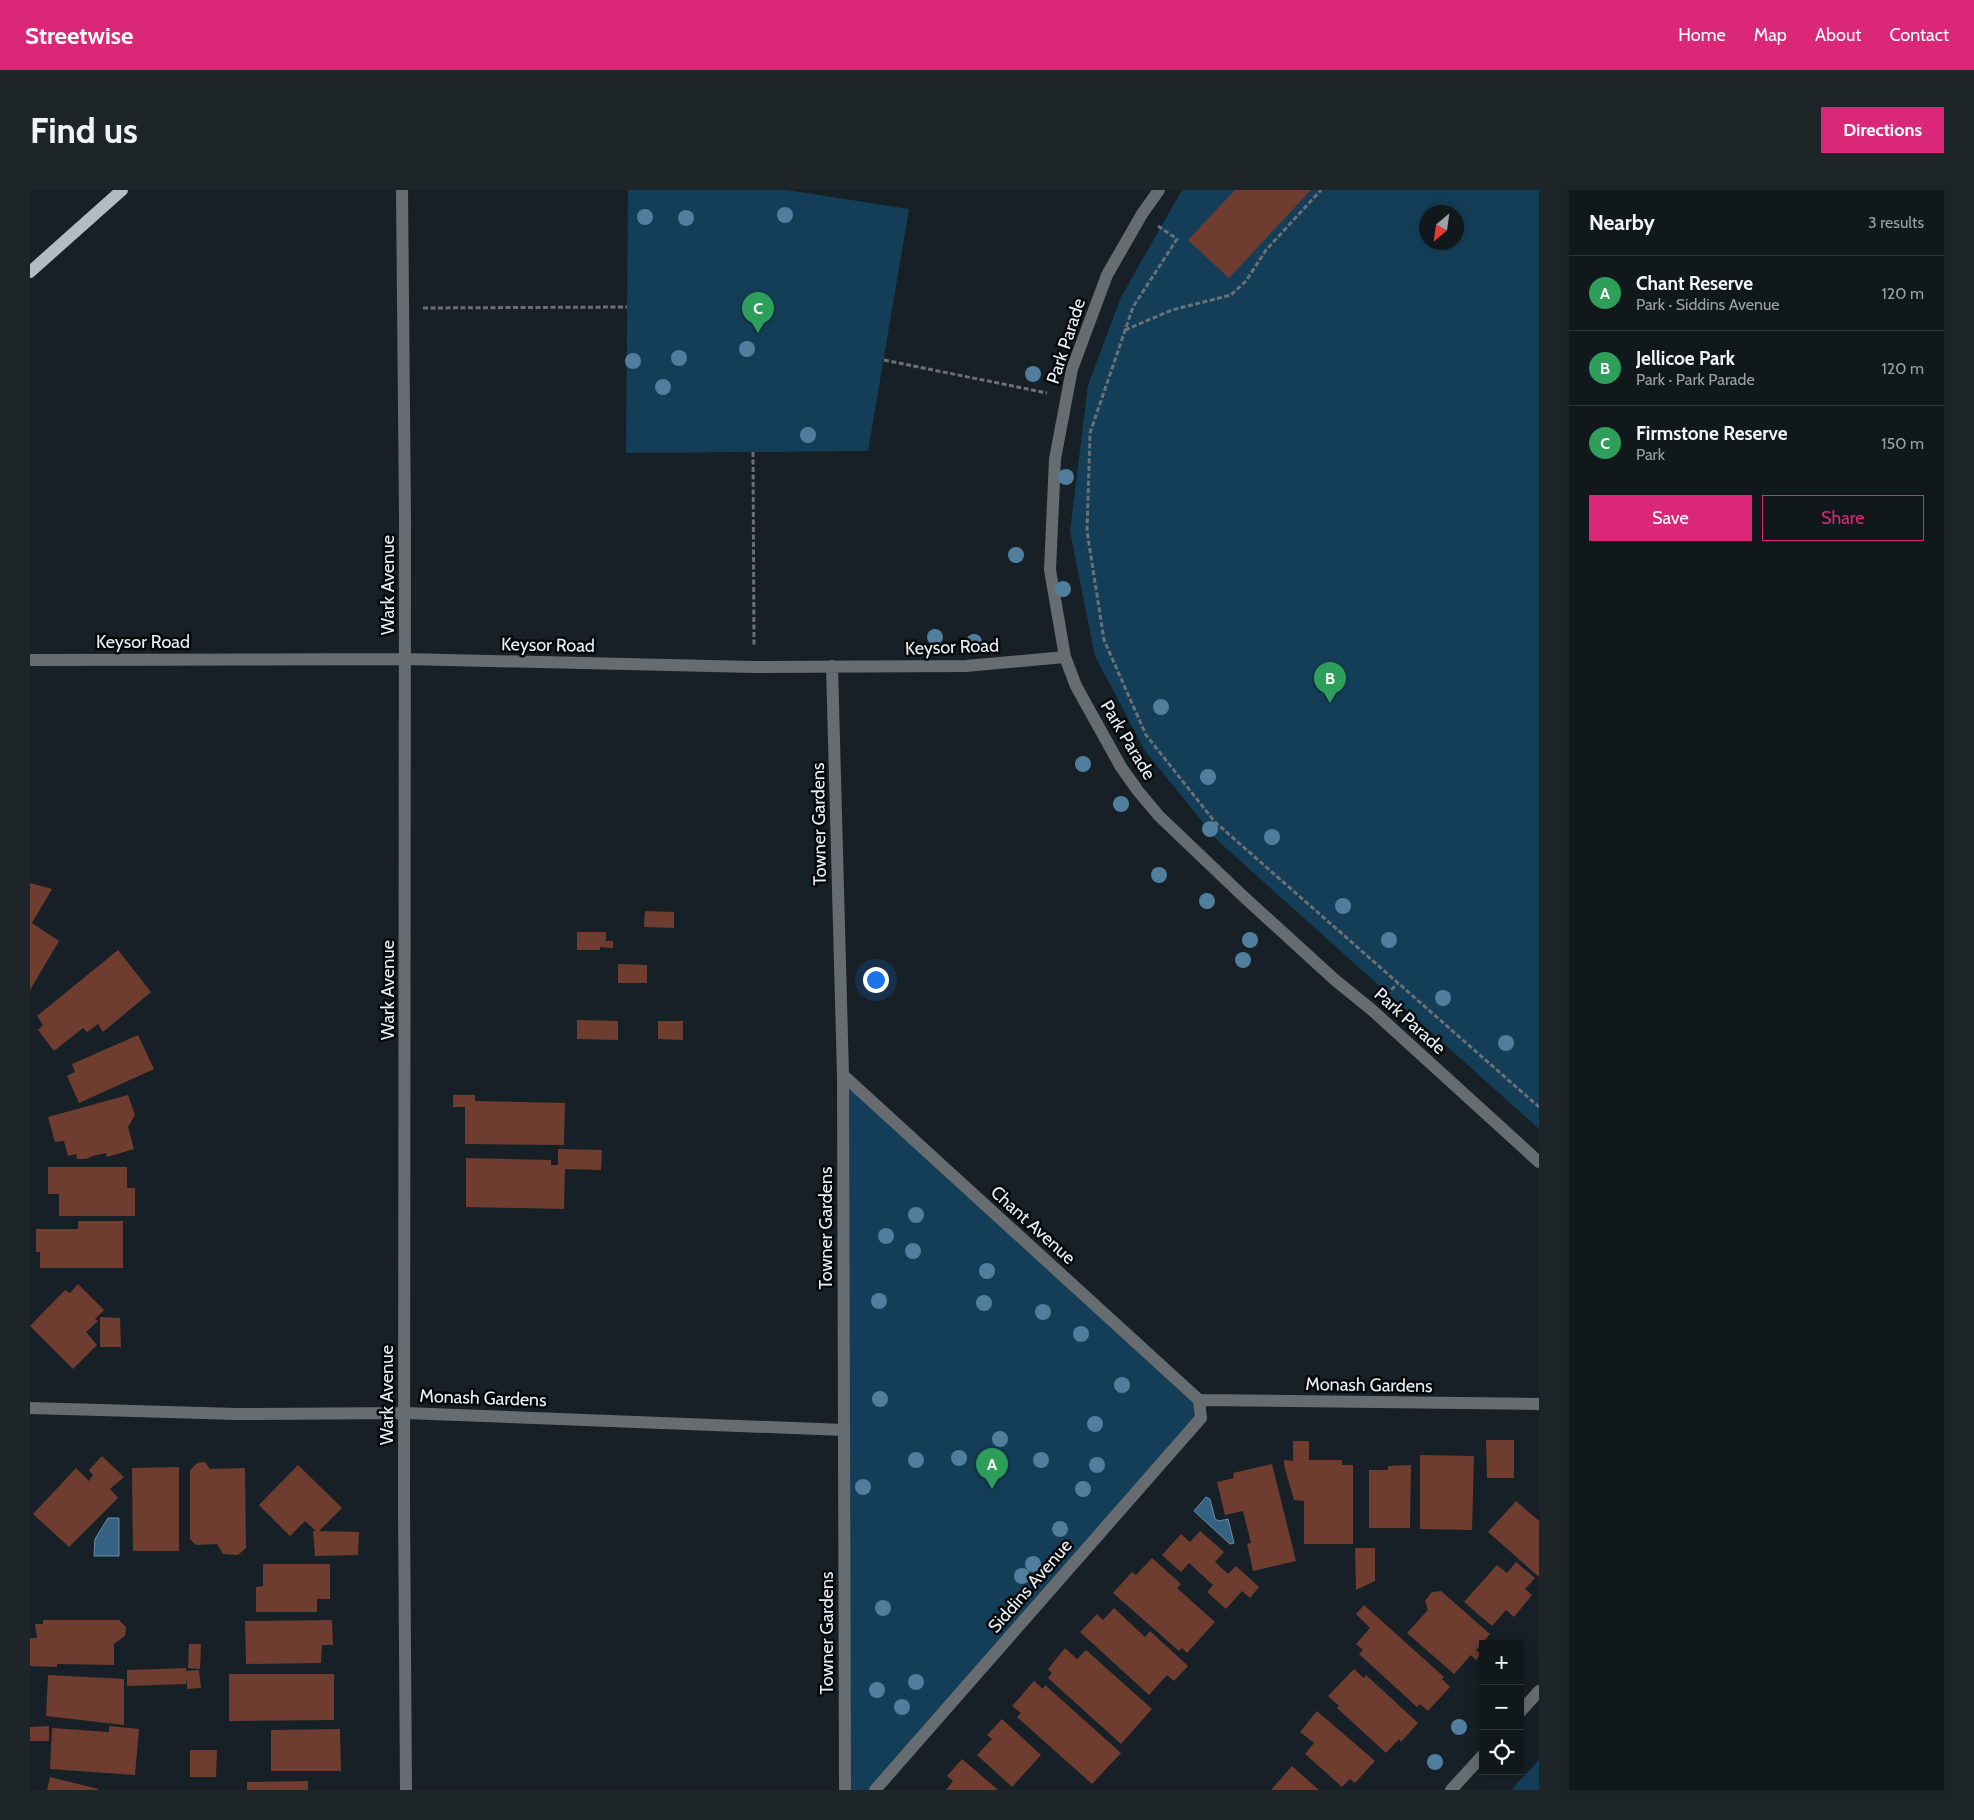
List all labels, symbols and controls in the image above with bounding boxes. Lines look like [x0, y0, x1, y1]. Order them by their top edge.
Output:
text: Streetwise [25, 21, 133, 50]
text: Home [1678, 24, 1726, 46]
text: Map [1754, 24, 1787, 46]
text: About [1815, 24, 1861, 46]
text: Contact [1889, 24, 1949, 46]
button: Directions [1821, 107, 1944, 153]
text: Find us [30, 109, 138, 152]
north arrow [1419, 205, 1464, 250]
text: Nearby [1589, 210, 1655, 235]
text: 3 results [1868, 213, 1924, 232]
text: Chant Reserve [1636, 272, 1753, 295]
text: A [1600, 284, 1610, 303]
text: 120 m [1882, 284, 1924, 303]
pin: C [742, 292, 774, 333]
street label: Park Parade [1042, 295, 1090, 387]
text: Park · Siddins Avenue [1636, 295, 1780, 314]
text: Jellicoe Park [1636, 347, 1735, 370]
text: B [1600, 359, 1610, 378]
text: 120 m [1882, 359, 1924, 378]
text: Park · Park Parade [1636, 370, 1755, 389]
text: Firmstone Reserve [1636, 422, 1788, 445]
text: C [1600, 434, 1610, 453]
text: 150 m [1881, 434, 1924, 453]
text: Park [1636, 445, 1665, 464]
button: Save [1589, 495, 1752, 541]
button: Share [1762, 495, 1924, 541]
street label: Wark Avenue [377, 535, 399, 635]
street label: Keysor Road [96, 631, 190, 653]
street label: Keysor Road [501, 633, 595, 657]
street label: Keysor Road [905, 634, 999, 660]
pin: B [1314, 662, 1346, 703]
street label: Park Parade [1096, 696, 1160, 784]
street label: Towner Gardens [807, 762, 831, 886]
street label: Wark Avenue [377, 940, 399, 1040]
your location [863, 967, 889, 993]
street label: Park Parade [1370, 983, 1450, 1059]
street label: Towner Gardens [815, 1167, 837, 1289]
street label: Chant Avenue [986, 1181, 1080, 1269]
street label: Wark Avenue [376, 1345, 398, 1445]
street label: Monash Gardens [1305, 1373, 1433, 1397]
street label: Monash Gardens [419, 1385, 547, 1411]
pin: A [976, 1448, 1008, 1489]
street label: Siddins Avenue [983, 1535, 1077, 1637]
street label: Towner Gardens [816, 1572, 838, 1694]
map controls [1479, 1640, 1524, 1775]
button: + [1479, 1640, 1524, 1685]
button: − [1479, 1685, 1524, 1730]
button: locate [1479, 1730, 1524, 1775]

